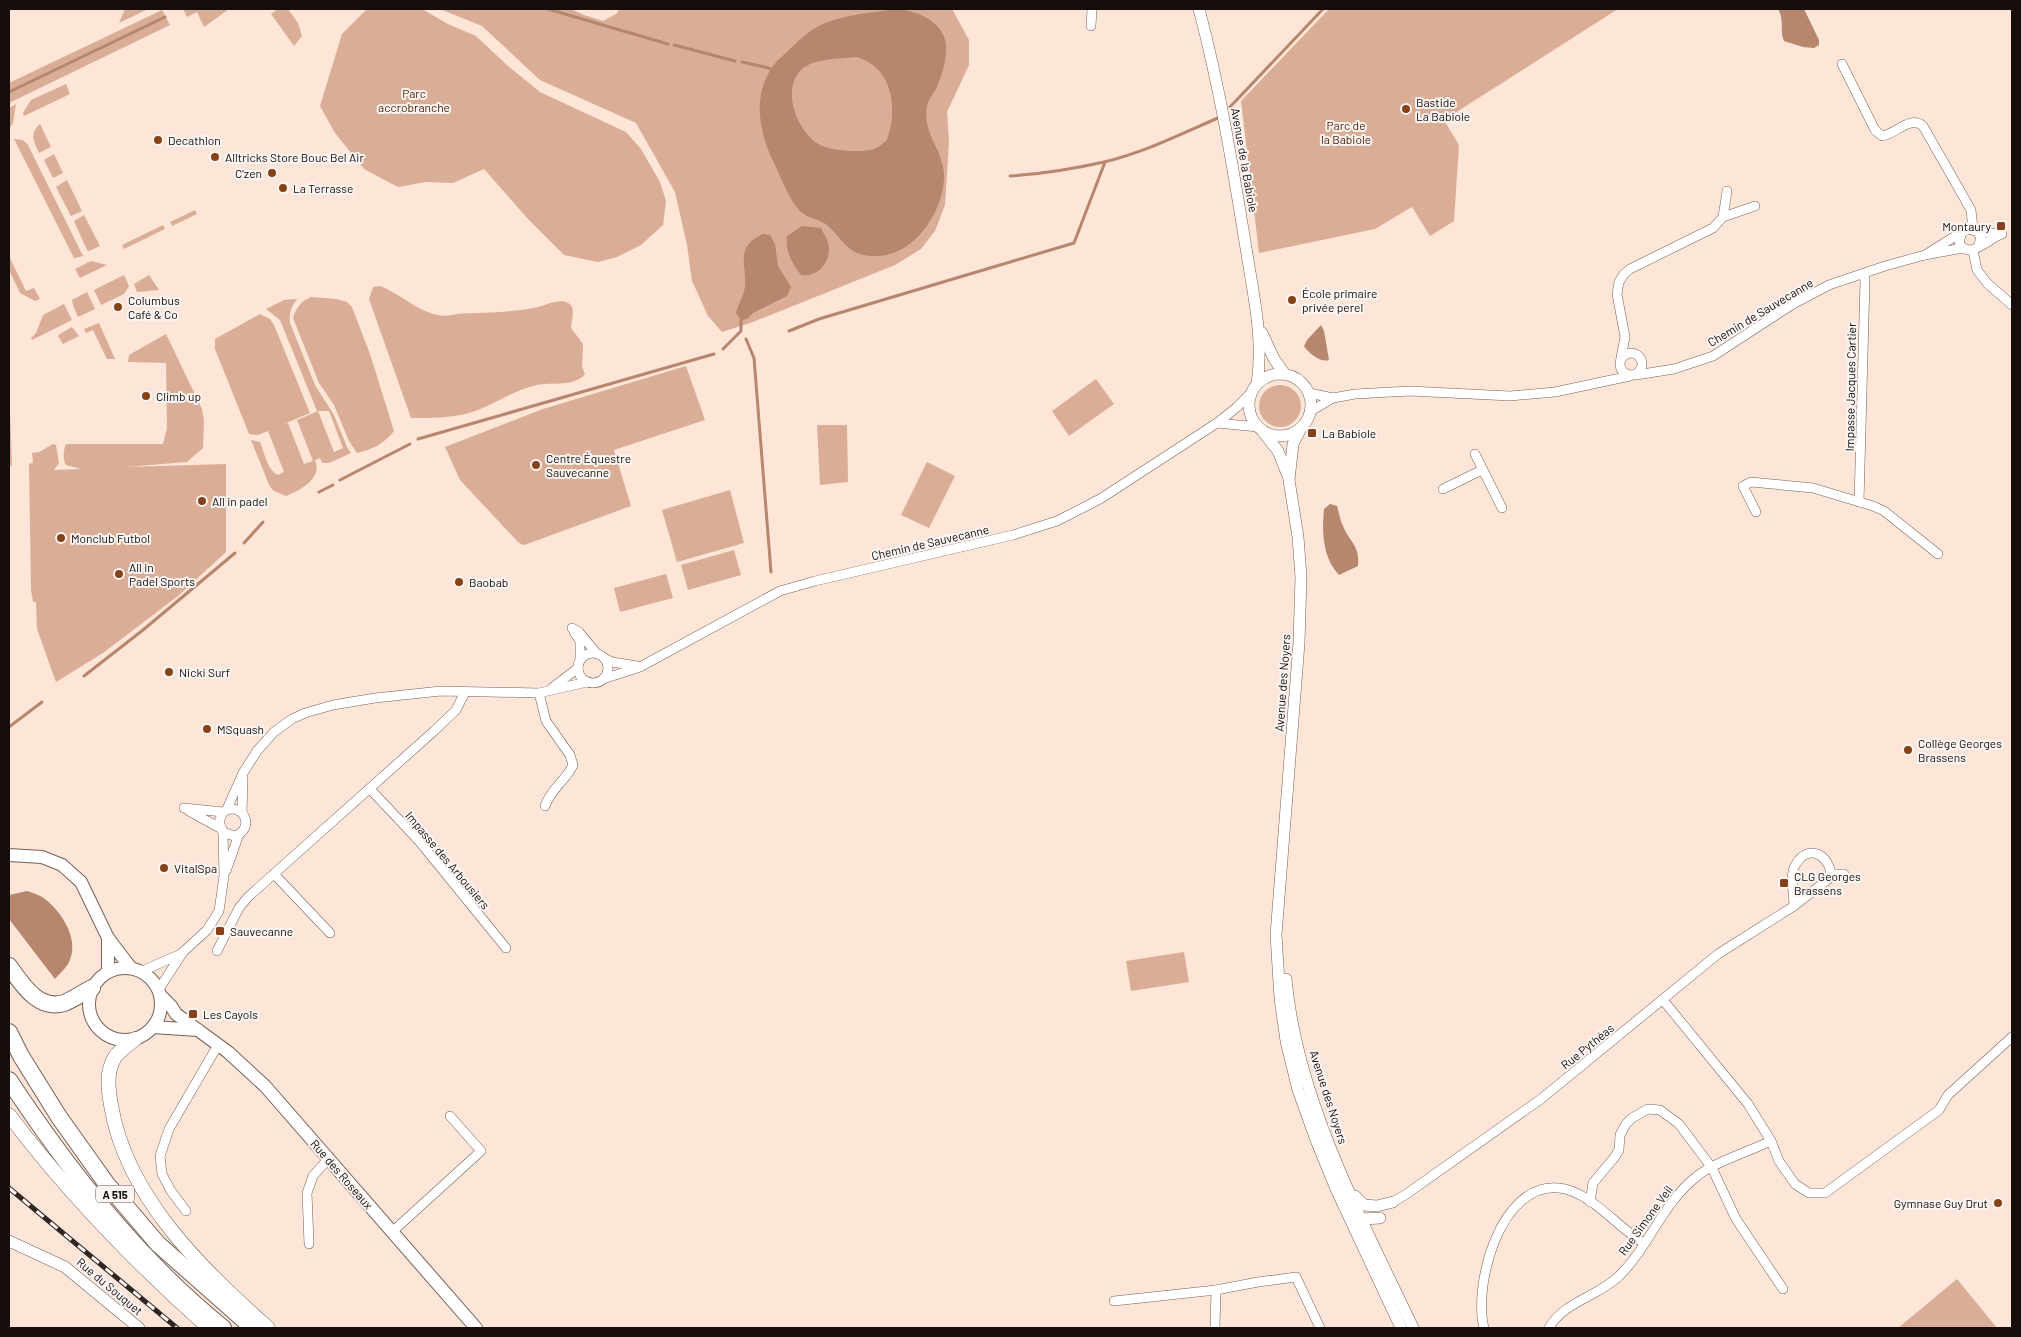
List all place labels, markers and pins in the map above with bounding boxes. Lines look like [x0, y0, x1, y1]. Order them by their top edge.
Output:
place label: Bastide La Babiole [1416, 95, 1470, 123]
marker: Bastide La Babiole [1400, 103, 1412, 115]
place label: Decathlon [168, 133, 221, 147]
marker: Decathlon [152, 134, 164, 146]
place label: Alltricks Store Bouc Bel Air [225, 150, 364, 164]
marker: Alltricks Store Bouc Bel Air [209, 151, 221, 163]
place label: C'zen [235, 166, 262, 180]
marker: C'zen [266, 167, 278, 179]
place label: La Terrasse [293, 181, 353, 195]
marker: La Terrasse [277, 182, 289, 194]
place label: Montaury [1942, 219, 1991, 233]
marker: Montaury [1995, 220, 2007, 232]
place label: École primaire privée perel [1302, 286, 1377, 314]
place label: Columbus Café & Co [128, 293, 180, 321]
marker: École primaire privée perel [1286, 294, 1298, 306]
marker: Columbus Café & Co [112, 301, 124, 313]
place label: Climb up [156, 389, 201, 403]
marker: Climb up [140, 390, 152, 402]
place label: La Babiole [1322, 426, 1376, 440]
marker: La Babiole [1306, 427, 1318, 439]
place label: Centre Équestre Sauvecanne [546, 451, 631, 479]
marker: Centre Équestre Sauvecanne [530, 459, 542, 471]
place label: All in padel [212, 494, 268, 508]
marker: All in padel [196, 495, 208, 507]
place label: Monclub Futbol [71, 531, 150, 545]
marker: Monclub Futbol [55, 532, 67, 544]
place label: All in Padel Sports [129, 560, 195, 588]
marker: All in Padel Sports [113, 568, 125, 580]
place label: Baobab [469, 575, 508, 589]
marker: Baobab [453, 576, 465, 588]
place label: Nicki Surf [179, 665, 230, 679]
marker: Nicki Surf [163, 666, 175, 678]
place label: MSquash [217, 722, 264, 736]
marker: MSquash [201, 723, 213, 735]
place label: Collège Georges Brassens [1918, 736, 2002, 764]
marker: Collège Georges Brassens [1902, 744, 1914, 756]
place label: VitalSpa [174, 861, 217, 875]
marker: VitalSpa [158, 862, 170, 874]
place label: CLG Georges Brassens [1794, 869, 1861, 897]
marker: CLG Georges Brassens [1778, 877, 1790, 889]
place label: Sauvecanne [230, 924, 293, 938]
marker: Sauvecanne [214, 925, 226, 937]
place label: Les Cayols [203, 1007, 258, 1021]
marker: Les Cayols [187, 1008, 199, 1020]
place label: Gymnase Guy Drut [1894, 1196, 1988, 1210]
marker: Gymnase Guy Drut [1992, 1197, 2004, 1209]

